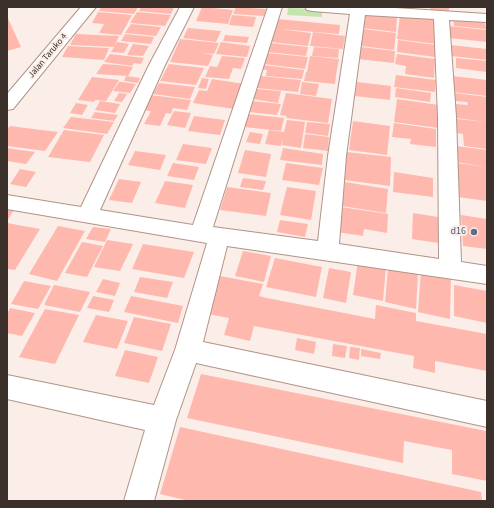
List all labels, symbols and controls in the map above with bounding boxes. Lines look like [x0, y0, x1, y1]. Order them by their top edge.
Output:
street label: Jalan Taruko 4 [26, 32, 70, 80]
place label: d16 [451, 226, 466, 238]
marker: d16 [469, 227, 479, 237]

